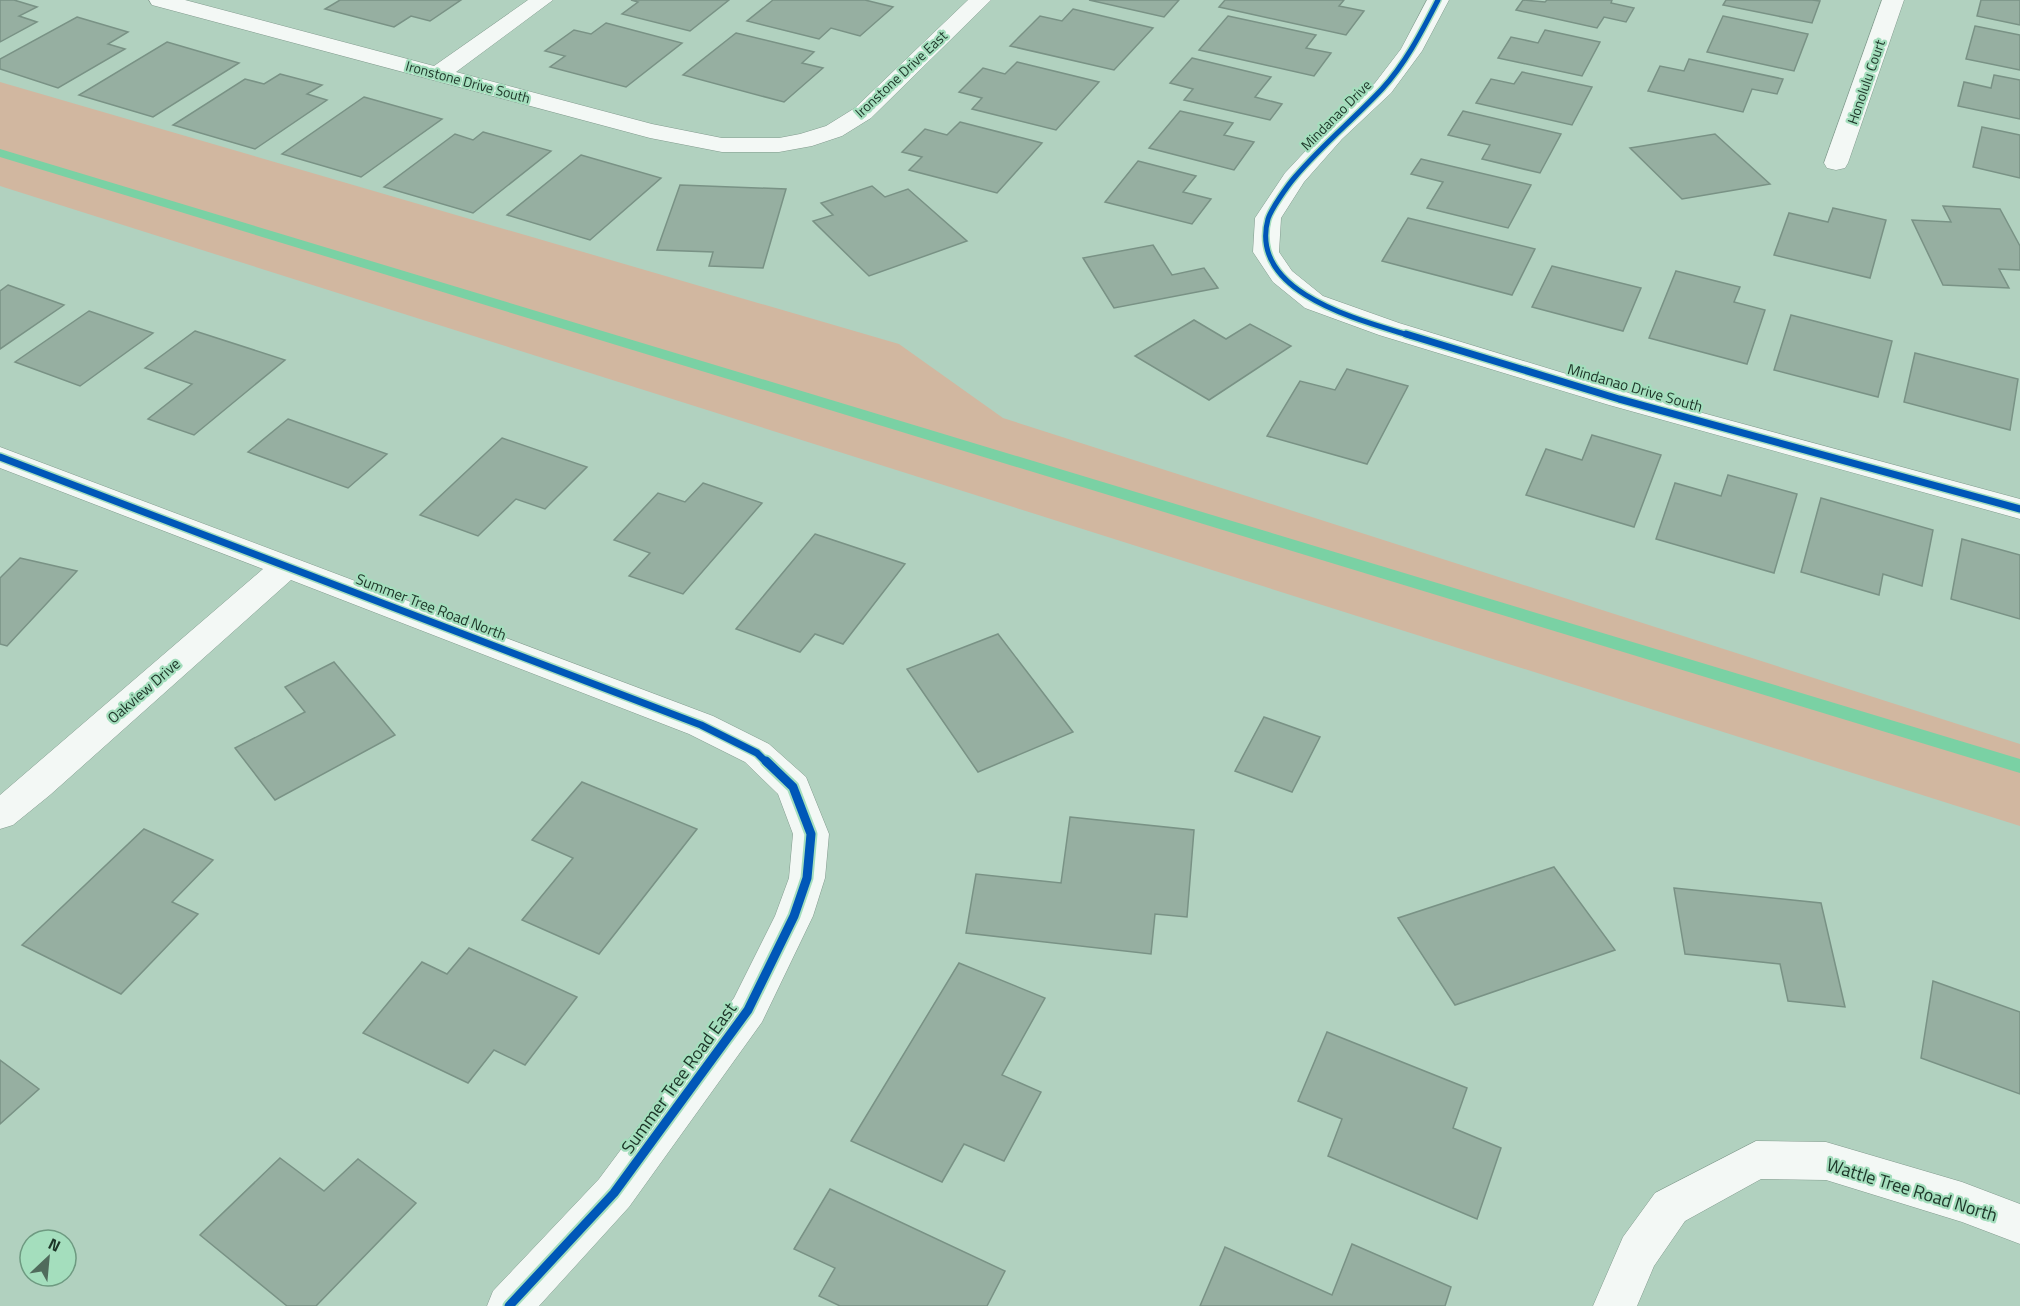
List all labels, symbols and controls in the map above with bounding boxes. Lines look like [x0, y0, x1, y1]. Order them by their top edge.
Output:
street label: Ironstone Drive East [850, 25, 952, 122]
street label: Honolulu Court [1841, 37, 1890, 127]
street label: Ironstone Drive South [404, 55, 533, 108]
street label: Mindanao Drive [1296, 75, 1376, 155]
street label: Mindanao Drive South [1565, 357, 1705, 418]
street label: Summer Tree Road North [353, 567, 510, 646]
street label: Oakview Drive [102, 652, 185, 729]
street label: Summer Tree Road East [614, 996, 743, 1159]
street label: Wattle Tree Road North [1823, 1151, 2001, 1228]
north arrow [18, 1228, 78, 1288]
text: N [44, 1231, 65, 1258]

